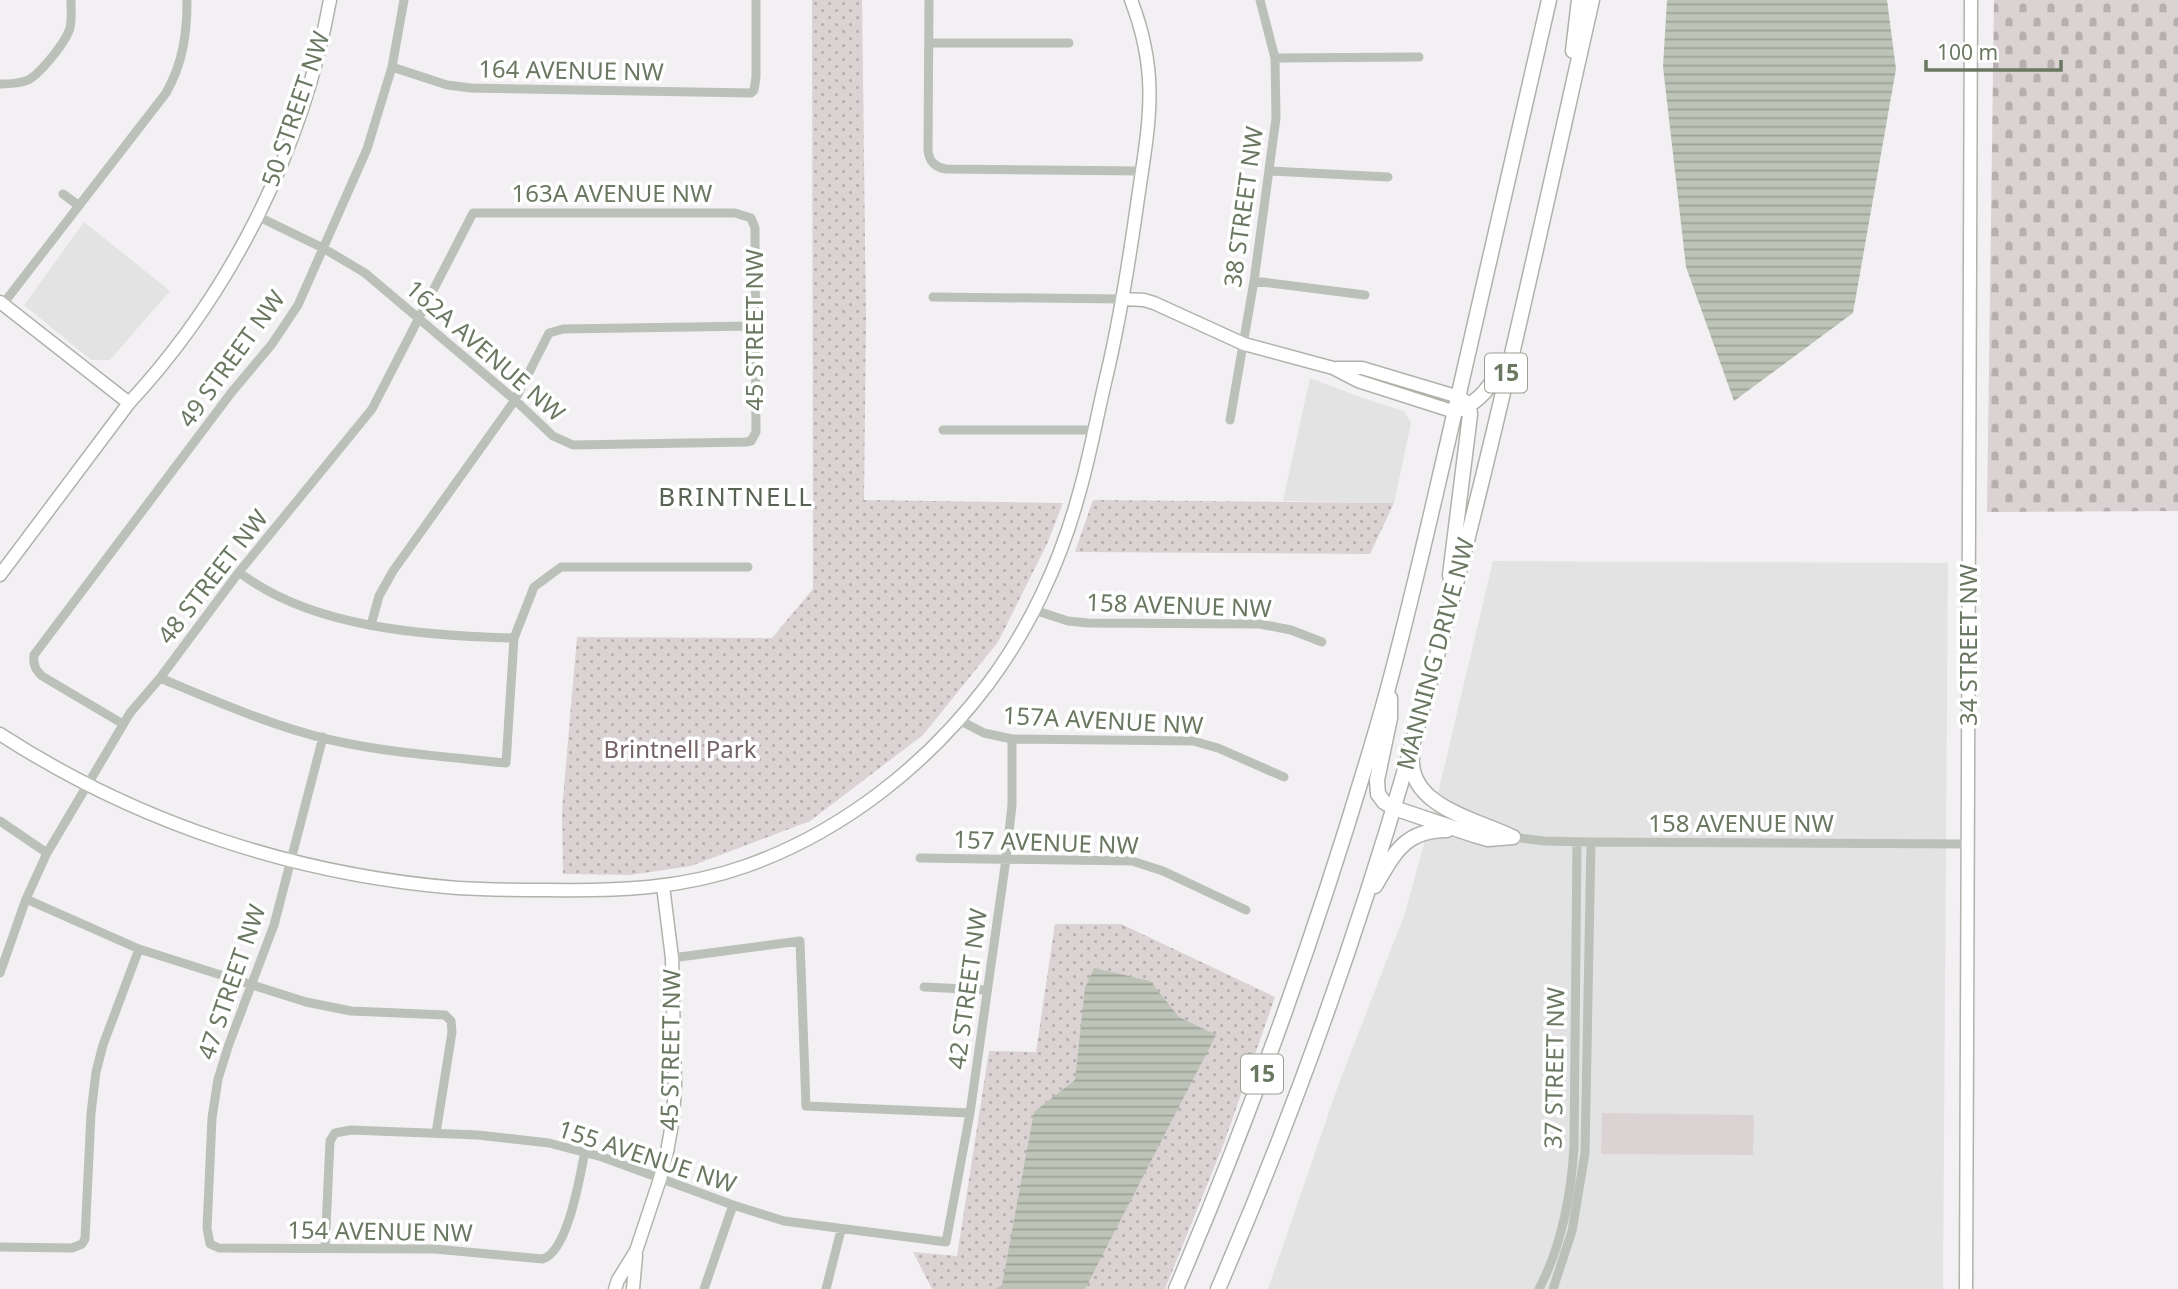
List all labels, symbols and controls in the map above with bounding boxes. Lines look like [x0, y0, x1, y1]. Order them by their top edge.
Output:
street label: 50 STREET NW [253, 26, 337, 190]
scale bar [1926, 28, 2061, 72]
text: 100 m [1937, 38, 1998, 66]
street label: 164 AVENUE NW [478, 51, 665, 88]
street label: 38 STREET NW [1215, 124, 1270, 289]
street label: 163A AVENUE NW [512, 176, 713, 209]
street label: 45 STREET NW [737, 248, 770, 411]
street label: 162A AVENUE NW [399, 272, 573, 429]
street label: 49 STREET NW [170, 282, 292, 433]
road number: 15 [1485, 354, 1527, 392]
district label: BRINTNELL [658, 478, 814, 514]
street label: 48 STREET NW [149, 502, 275, 650]
street label: MANNING DRIVE NW [1388, 533, 1482, 773]
street label: 34 STREET NW [1951, 563, 1984, 726]
street label: 158 AVENUE NW [1086, 585, 1273, 624]
street label: 157A AVENUE NW [1002, 698, 1205, 741]
park label: Brintnell Park [604, 732, 757, 765]
street label: 158 AVENUE NW [1648, 806, 1834, 839]
street label: 157 AVENUE NW [953, 822, 1140, 861]
street label: 47 STREET NW [189, 899, 273, 1063]
street label: 42 STREET NW [939, 906, 994, 1071]
street label: 45 STREET NW [652, 968, 687, 1131]
street label: 37 STREET NW [1536, 986, 1571, 1149]
road number: 15 [1241, 1054, 1283, 1093]
street label: 155 AVENUE NW [554, 1111, 741, 1200]
street label: 154 AVENUE NW [287, 1212, 474, 1249]

